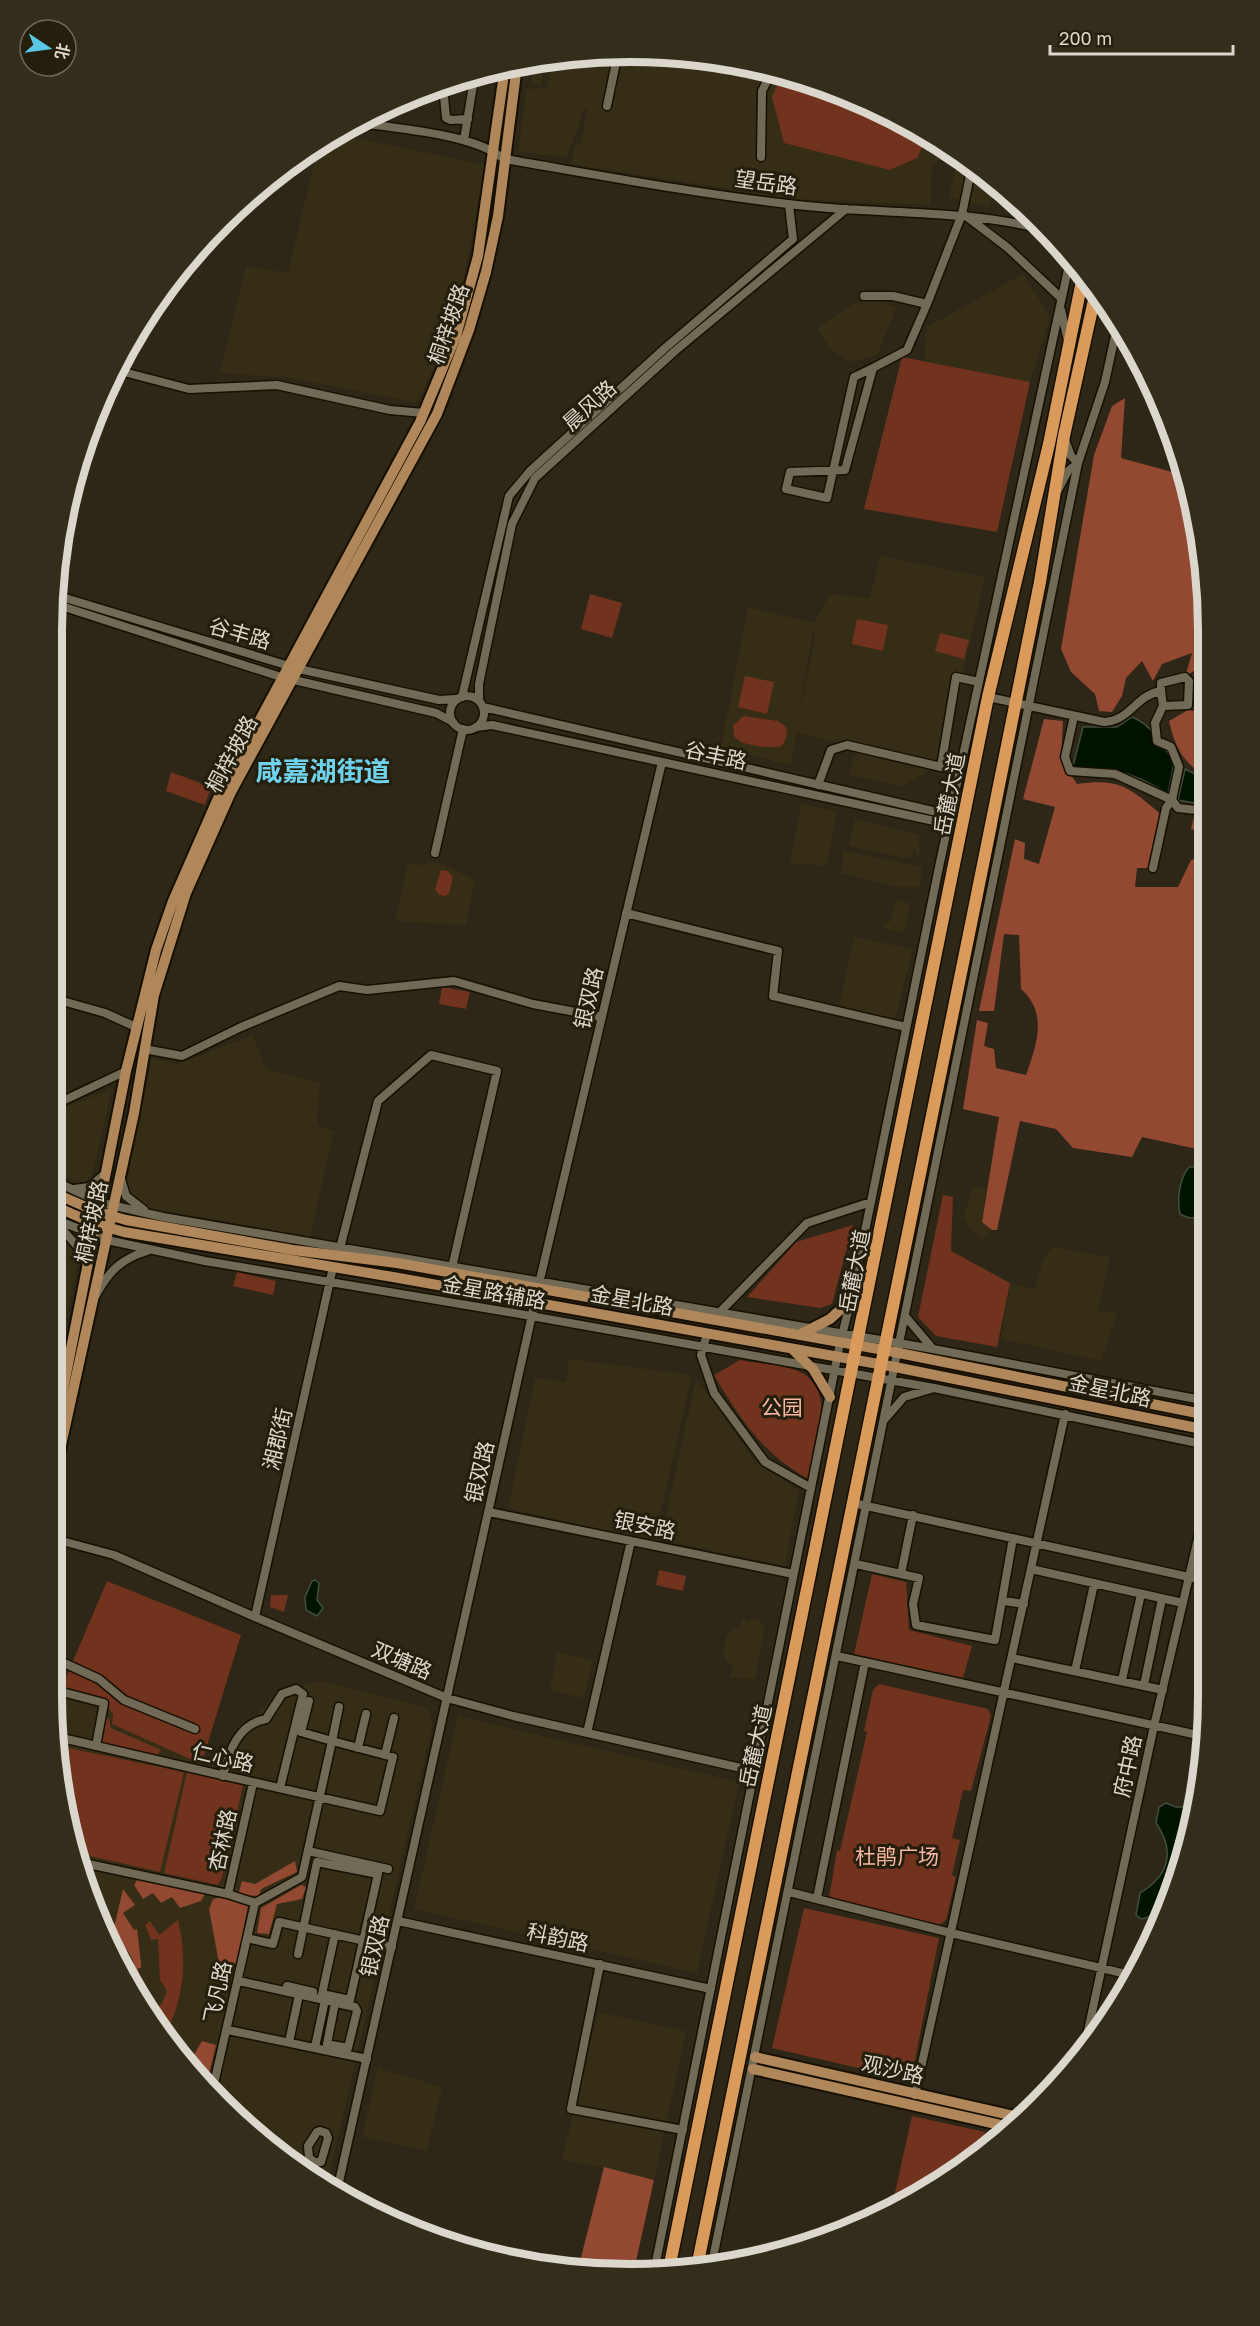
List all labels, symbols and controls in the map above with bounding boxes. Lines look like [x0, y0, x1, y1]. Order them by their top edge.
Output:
north arrow [18, 18, 78, 78]
scale bar [1050, 18, 1233, 56]
text: 200 m [1059, 27, 1112, 49]
text: 北 [51, 41, 74, 61]
street label: 望岳路 [733, 165, 799, 199]
street label: 桐梓坡路 [422, 280, 474, 368]
street label: 晨风路 [557, 374, 621, 436]
street label: 谷丰路 [206, 612, 274, 654]
street label: 桐梓坡路 [200, 711, 262, 797]
street label: 谷丰路 [682, 736, 750, 774]
street label: 岳麓大道 [928, 750, 970, 838]
district label: 咸嘉湖街道 [256, 755, 391, 787]
street label: 银双路 [568, 964, 608, 1032]
street label: 桐梓坡路 [70, 1178, 112, 1266]
street label: 岳麓大道 [833, 1227, 875, 1315]
street label: 金星路辅路 [440, 1270, 548, 1314]
street label: 金星北路 [588, 1280, 676, 1320]
street label: 金星北路 [1066, 1369, 1154, 1411]
park label: 公园 [761, 1394, 803, 1420]
street label: 湘郡街 [257, 1405, 297, 1473]
street label: 银双路 [459, 1438, 499, 1506]
street label: 银安路 [611, 1506, 679, 1544]
street label: 双塘路 [368, 1636, 436, 1684]
street label: 岳麓大道 [734, 1702, 776, 1790]
street label: 府中路 [1108, 1732, 1146, 1800]
street label: 仁心路 [189, 1737, 257, 1777]
street label: 杏林路 [203, 1806, 241, 1874]
park label: 杜鹃广场 [855, 1843, 939, 1869]
street label: 银双路 [354, 1912, 394, 1980]
street label: 科韵路 [524, 1918, 592, 1956]
street label: 飞凡路 [198, 1958, 236, 2026]
street label: 观沙路 [859, 2049, 927, 2089]

